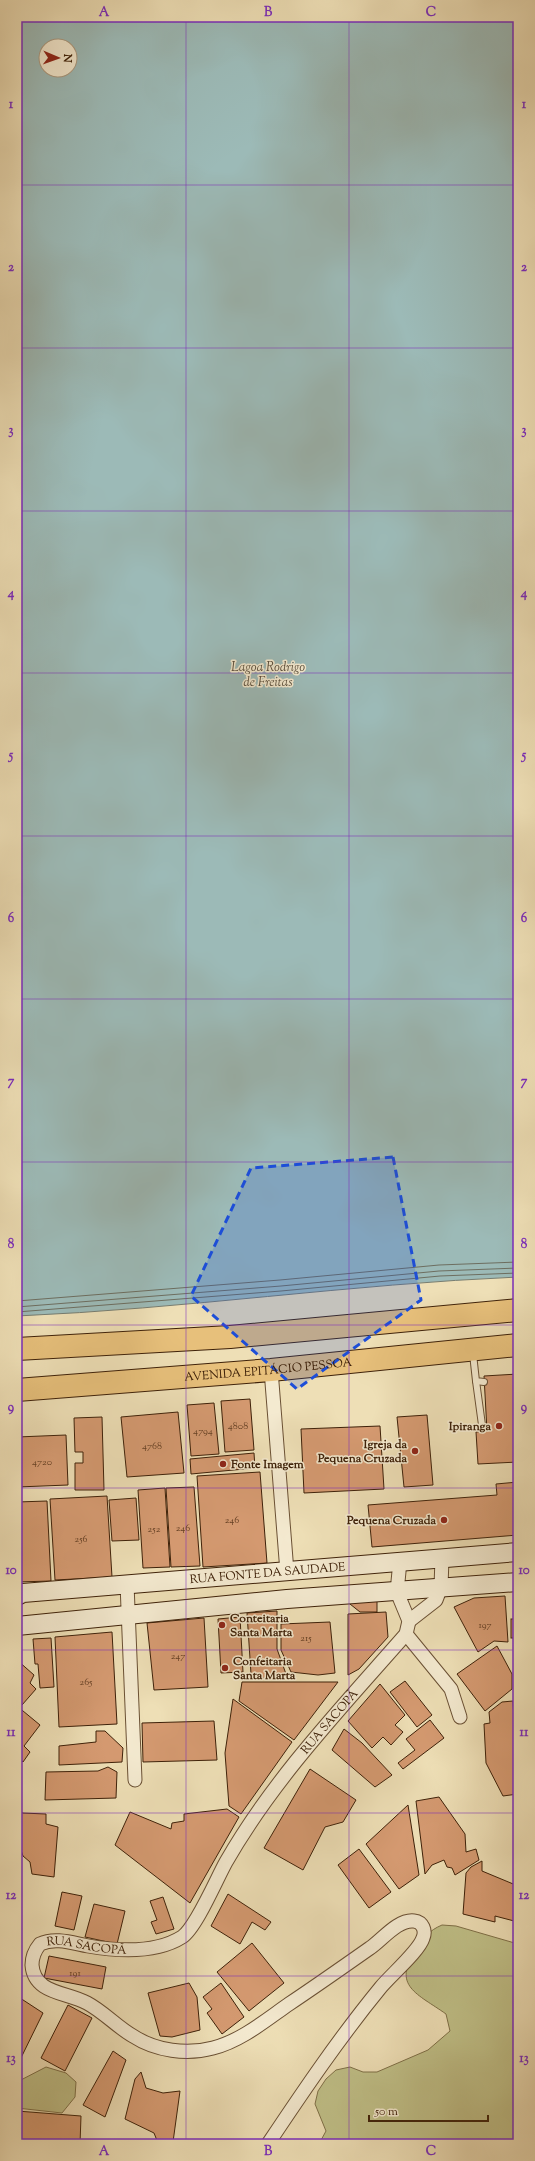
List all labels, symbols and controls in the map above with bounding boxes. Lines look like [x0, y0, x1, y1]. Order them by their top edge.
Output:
text: A [99, 4, 110, 22]
text: B [264, 4, 273, 22]
text: C [426, 4, 436, 22]
north arrow [38, 38, 78, 78]
text: N [59, 53, 75, 63]
text: 1 [9, 96, 14, 114]
text: 1 [522, 96, 527, 114]
text: 2 [8, 259, 15, 277]
text: 2 [521, 259, 528, 277]
text: 3 [8, 422, 14, 440]
text: 3 [521, 422, 527, 440]
text: 4 [7, 585, 15, 603]
text: 4 [520, 585, 528, 603]
water label: Lagoa Rodrigo de Freitas [231, 659, 305, 692]
text: 5 [8, 747, 14, 765]
text: 5 [521, 747, 527, 765]
text: 6 [8, 910, 15, 928]
text: 6 [521, 910, 528, 928]
text: 7 [8, 1073, 15, 1091]
text: 7 [521, 1073, 528, 1091]
text: 8 [8, 1236, 15, 1254]
text: 8 [521, 1236, 528, 1254]
street label: AVENIDA EPITÁCIO PESSOA [184, 1354, 353, 1387]
text: 9 [8, 1399, 15, 1417]
text: 9 [521, 1399, 528, 1417]
place label: Ipiranga [448, 1418, 491, 1436]
house number: 4808 [228, 1419, 248, 1434]
marker: Ipiranga [494, 1421, 504, 1431]
house number: 4794 [193, 1424, 213, 1439]
place label: Igreja da Pequena Cruzada [317, 1436, 407, 1468]
house number: 4768 [142, 1439, 162, 1454]
marker: Igreja da Pequena Cruzada [410, 1446, 420, 1456]
house number: 4720 [32, 1455, 52, 1470]
place label: Fonte Imagem [230, 1456, 304, 1474]
marker: Fonte Imagem [218, 1459, 228, 1469]
place label: Pequena Cruzada [346, 1512, 436, 1530]
house number: 246 [225, 1513, 239, 1528]
marker: Pequena Cruzada [439, 1515, 449, 1525]
house number: 246 [176, 1521, 190, 1536]
house number: 252 [148, 1522, 161, 1537]
house number: 256 [74, 1532, 88, 1547]
street label: RUA FONTE DA SAUDADE [189, 1558, 347, 1589]
text: 10 [5, 1562, 17, 1580]
text: 10 [518, 1562, 530, 1580]
place label: Conteitaria Santa Marta [230, 1610, 293, 1642]
house number: 197 [478, 1618, 492, 1633]
marker: Conteitaria Santa Marta [217, 1620, 227, 1630]
house number: 215 [300, 1631, 312, 1646]
house number: 247 [171, 1649, 185, 1664]
place label: Confeitaria Santa Marta [233, 1653, 296, 1685]
marker: Confeitaria Santa Marta [220, 1663, 230, 1673]
house number: 265 [79, 1675, 93, 1690]
street label: RUA SACOPÃ [297, 1686, 363, 1759]
text: 11 [7, 1724, 16, 1742]
text: 11 [520, 1724, 529, 1742]
text: 12 [6, 1887, 17, 1905]
text: 12 [519, 1887, 530, 1905]
street label: RUA SACOPÃ [46, 1933, 127, 1960]
house number: 191 [69, 1966, 81, 1981]
text: 13 [6, 2050, 16, 2068]
text: 13 [519, 2050, 529, 2068]
scale bar [369, 2097, 488, 2123]
text: 50 m [374, 2103, 398, 2121]
text: A [99, 2143, 110, 2161]
text: B [264, 2143, 273, 2161]
text: C [426, 2143, 436, 2161]

